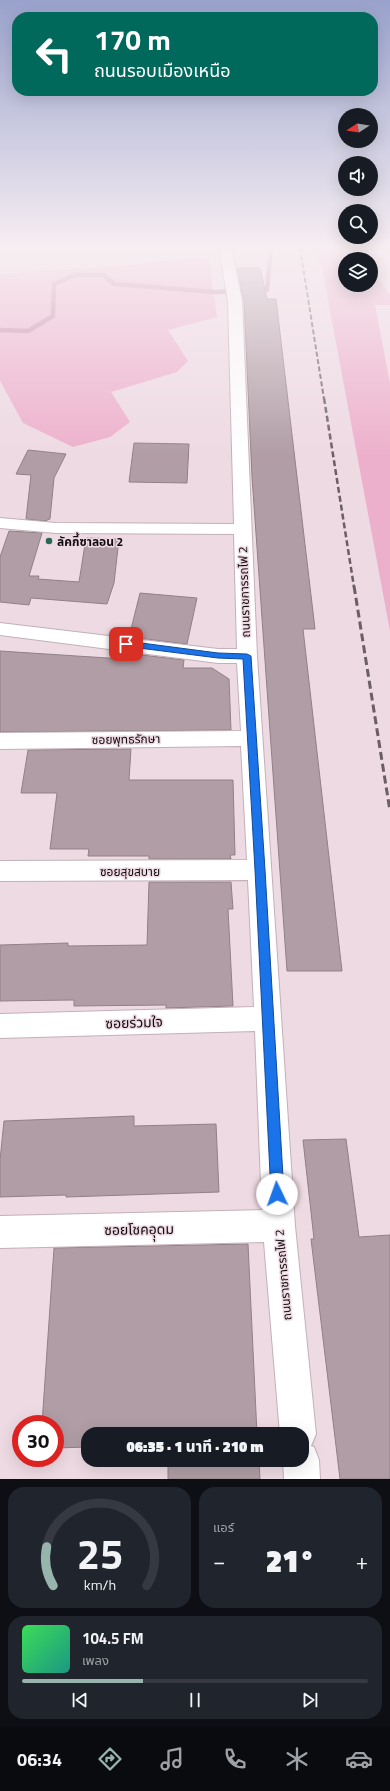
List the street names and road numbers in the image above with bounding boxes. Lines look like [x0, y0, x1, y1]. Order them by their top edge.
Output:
street label: ถนนราชการรถไฟ 2 [233, 546, 255, 638]
street label: ซอยพุทธรักษา [92, 729, 160, 749]
street label: ซอยสุขสบาย [100, 862, 160, 881]
street label: ซอยร่วมใจ [105, 1011, 163, 1033]
street label: ซอยโชคอุุดม [104, 1218, 174, 1243]
street label: ถนนราชการรถไฟ 2 [270, 1229, 296, 1321]

